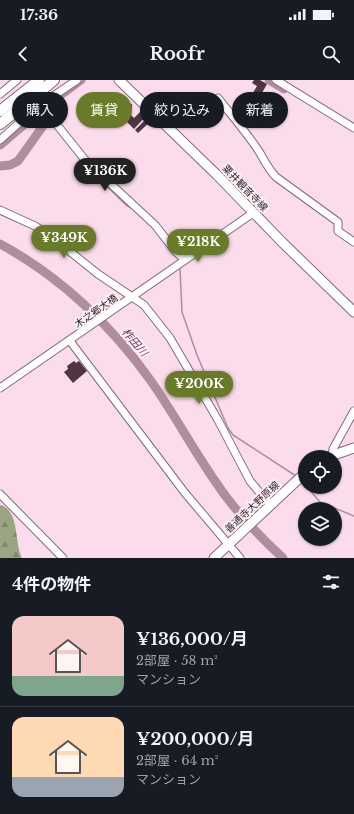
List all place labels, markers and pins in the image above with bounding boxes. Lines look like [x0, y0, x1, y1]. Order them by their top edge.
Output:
pin: ¥136K [77, 158, 133, 192]
pin: ¥349K [36, 225, 92, 259]
pin: ¥218K [170, 229, 226, 263]
pin: ¥200K [171, 371, 227, 405]

